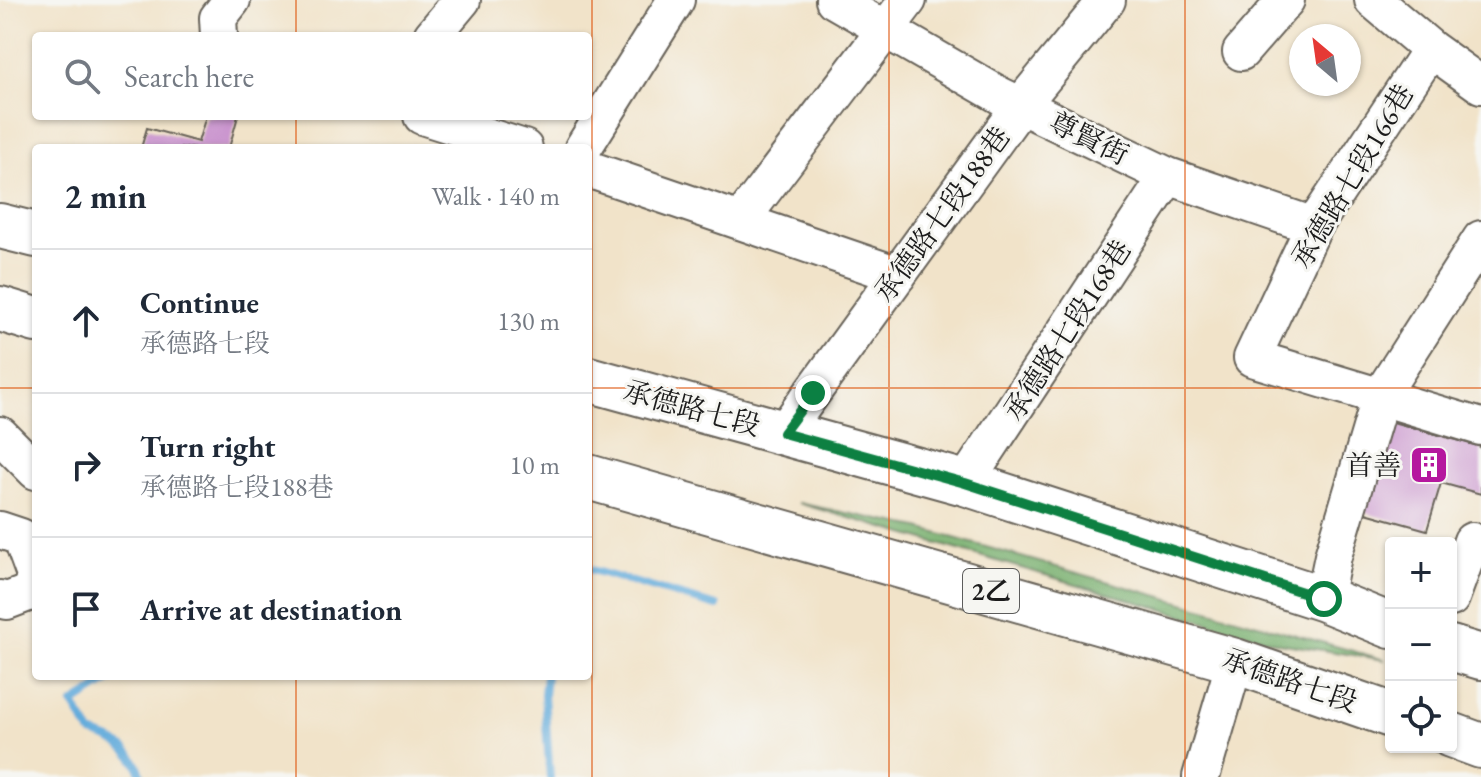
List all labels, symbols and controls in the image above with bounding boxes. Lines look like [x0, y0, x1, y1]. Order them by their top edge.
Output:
north arrow [1289, 24, 1361, 96]
search box [32, 32, 592, 120]
icon: search [60, 54, 104, 98]
text: Search here [124, 57, 254, 96]
street label: 承德路七段166巷 [1283, 77, 1421, 275]
street label: 尊賢街 [1043, 103, 1135, 173]
street label: 承德路七段188巷 [866, 119, 1018, 309]
text: 2 min [64, 174, 147, 218]
text: Walk · 140 m [432, 179, 560, 213]
street label: 承德路七段168巷 [995, 233, 1139, 427]
text: Continue [140, 283, 259, 322]
icon: ahead [64, 299, 108, 343]
text: 130 m [497, 304, 560, 338]
text: 承德路七段 [140, 326, 270, 360]
street label: 承德路七段 [620, 372, 764, 444]
route end [795, 375, 831, 411]
text: Turn right [140, 427, 276, 466]
icon: right [64, 443, 108, 487]
building icon: 首善 [1408, 444, 1450, 486]
place label: 首善 [1345, 447, 1401, 483]
text: 10 m [510, 448, 560, 482]
text: 承德路七段188巷 [140, 470, 333, 504]
map controls [1385, 537, 1457, 753]
button: + [1385, 537, 1457, 609]
road number: 2乙 [963, 569, 1019, 613]
route start [1306, 581, 1342, 617]
icon: arrive [64, 587, 108, 631]
text: Arrive at destination [140, 590, 402, 629]
button: − [1385, 609, 1457, 681]
street label: 承德路七段 [1218, 640, 1362, 720]
button: locate [1385, 681, 1457, 753]

